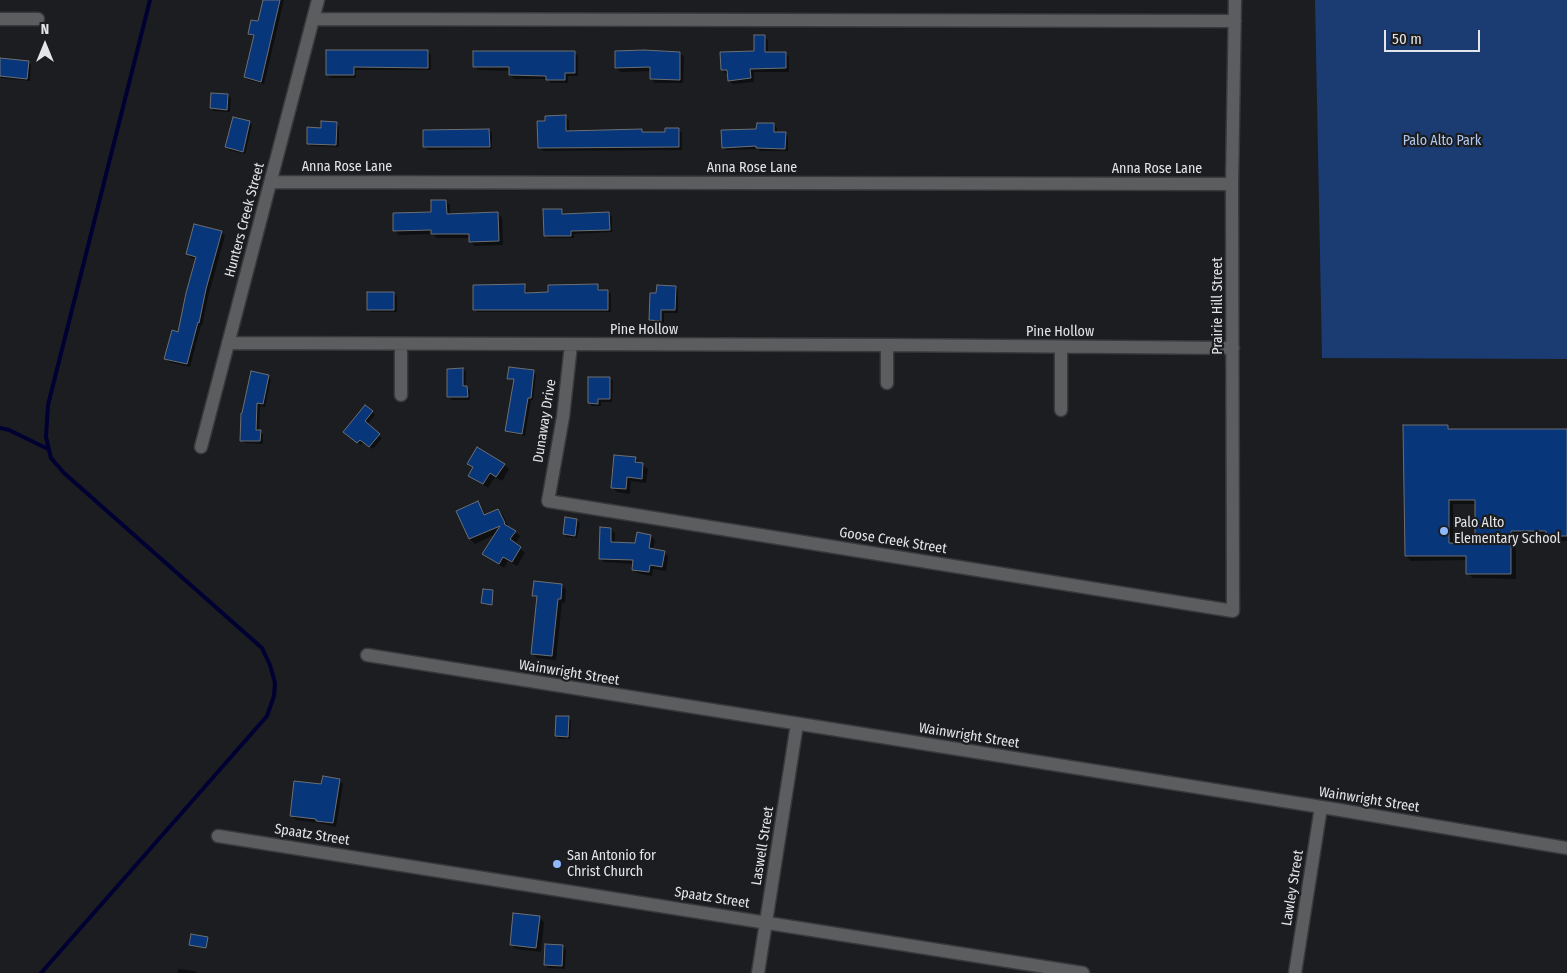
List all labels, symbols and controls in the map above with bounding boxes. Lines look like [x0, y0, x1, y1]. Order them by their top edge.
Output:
north arrow [20, 20, 70, 70]
scale bar [1387, 20, 1483, 52]
text: N [41, 21, 49, 38]
text: 50 m [1392, 30, 1422, 48]
park label: Palo Alto Park [1403, 133, 1481, 149]
street label: Anna Rose Lane [302, 159, 392, 175]
street label: Anna Rose Lane [707, 160, 797, 176]
street label: Hunters Creek Street [222, 161, 268, 279]
street label: Anna Rose Lane [1112, 161, 1202, 177]
street label: Prairie Hill Street [1210, 257, 1226, 355]
street label: Pine Hollow [610, 322, 678, 338]
street label: Pine Hollow [1026, 324, 1094, 340]
street label: Dunaway Drive [530, 378, 560, 464]
place label: Palo Alto Elementary School [1454, 515, 1561, 548]
street label: Goose Creek Street [838, 524, 948, 558]
marker: Palo Alto Elementary School [1438, 525, 1450, 537]
street label: Wainwright Street [517, 657, 621, 689]
street label: Wainwright Street [917, 720, 1021, 752]
street label: Wainwright Street [1317, 784, 1421, 816]
street label: Laswell Street [748, 805, 778, 887]
street label: Spaatz Street [273, 821, 351, 849]
place label: San Antonio for Christ Church [567, 848, 656, 880]
street label: Lawley Street [1279, 849, 1307, 927]
marker: San Antonio for Christ Church [551, 858, 563, 870]
street label: Spaatz Street [673, 884, 751, 912]

